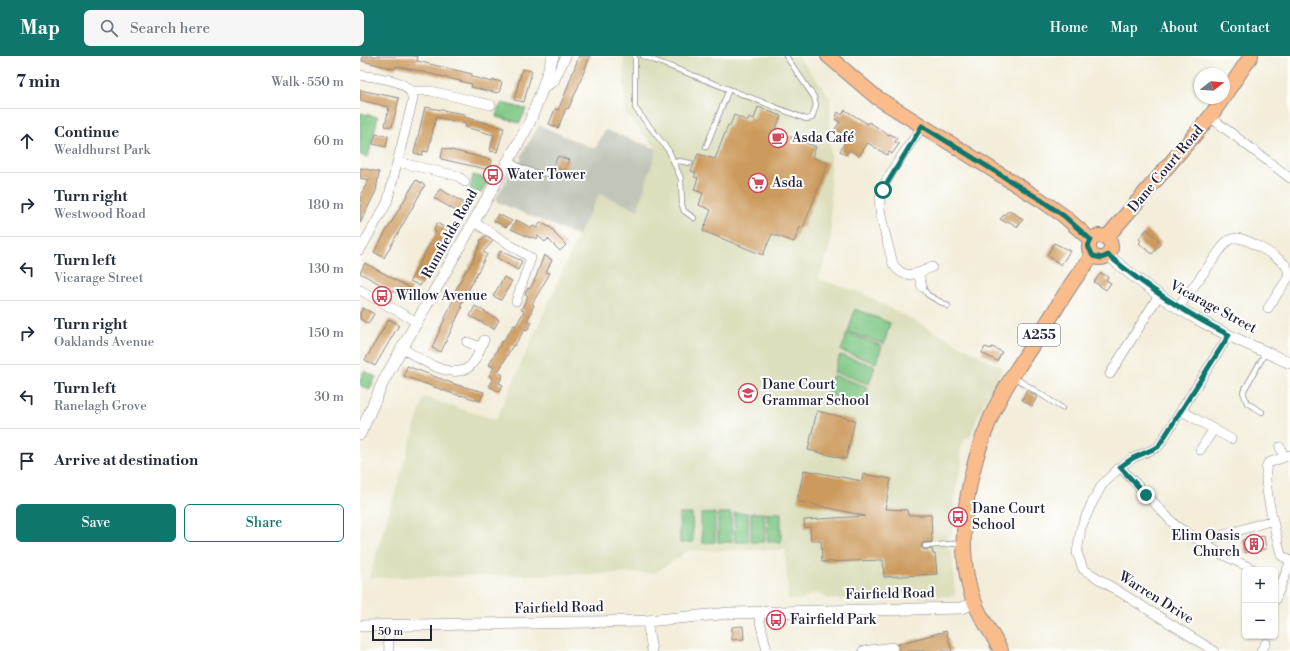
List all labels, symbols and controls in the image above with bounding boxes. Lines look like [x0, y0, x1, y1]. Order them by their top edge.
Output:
search box [84, 10, 364, 46]
text: Map [20, 16, 60, 40]
icon: search [98, 17, 120, 39]
text: Search here [130, 19, 210, 38]
text: Home [1050, 19, 1088, 37]
text: Map [1110, 19, 1138, 37]
text: About [1160, 19, 1198, 37]
text: Contact [1220, 19, 1270, 37]
north arrow [1194, 68, 1230, 104]
text: 7 min [16, 71, 60, 93]
text: Walk · 550 m [271, 74, 344, 90]
street label: Dane Court Road [1124, 122, 1208, 216]
text: Continue [54, 123, 119, 142]
cafe icon: Asda Café [767, 127, 789, 149]
place label: Asda Café [791, 129, 854, 147]
icon: ahead [16, 130, 38, 152]
text: 60 m [313, 133, 344, 149]
text: Wealdhurst Park [54, 142, 150, 158]
bus stop icon: Water Tower [482, 164, 504, 186]
place label: Water Tower [506, 166, 586, 184]
supermarket icon: Asda [747, 172, 769, 194]
place label: Asda [771, 174, 804, 192]
route start [874, 181, 892, 199]
street label: Rumfields Road [418, 186, 482, 282]
text: Turn right [54, 187, 128, 206]
icon: right [16, 194, 38, 216]
text: 180 m [308, 197, 344, 213]
text: Westwood Road [54, 206, 146, 222]
text: Turn left [54, 251, 116, 270]
icon: left [16, 258, 38, 280]
text: 130 m [309, 261, 344, 277]
text: Vicarage Street [54, 270, 143, 286]
street label: Vicarage Street [1165, 276, 1260, 338]
bus stop icon: Willow Avenue [371, 285, 393, 307]
place label: Willow Avenue [395, 287, 487, 305]
text: Turn right [54, 315, 128, 334]
icon: right [16, 322, 38, 344]
road number: A255 [1018, 324, 1060, 346]
text: 150 m [309, 325, 344, 341]
text: Oaklands Avenue [54, 334, 154, 350]
place label: Dane Court Grammar School [762, 376, 869, 410]
text: Turn left [54, 379, 116, 398]
school or university icon: Dane Court Grammar School [737, 382, 759, 404]
icon: left [16, 386, 38, 408]
text: 30 m [314, 389, 344, 405]
text: Ranelagh Grove [54, 398, 147, 414]
icon: arrive [16, 450, 38, 472]
text: Arrive at destination [54, 451, 198, 470]
route end [1137, 486, 1155, 504]
place label: Dane Court School [972, 500, 1045, 534]
button: Save [16, 504, 176, 542]
button: Share [184, 504, 344, 542]
bus stop icon: Dane Court School [947, 506, 969, 528]
place label: Elim Oasis Church [1171, 527, 1241, 561]
building icon: Elim Oasis Church [1243, 533, 1265, 555]
street label: Warren Drive [1114, 567, 1197, 628]
map controls [1242, 567, 1278, 639]
button: + [1242, 567, 1278, 603]
street label: Fairfield Road [845, 584, 935, 604]
street label: Fairfield Road [514, 598, 604, 618]
button: − [1242, 603, 1278, 639]
bus stop icon: Fairfield Park [765, 609, 787, 631]
place label: Fairfield Park [790, 611, 877, 629]
scale bar [372, 623, 432, 642]
text: 50 m [378, 625, 403, 639]

